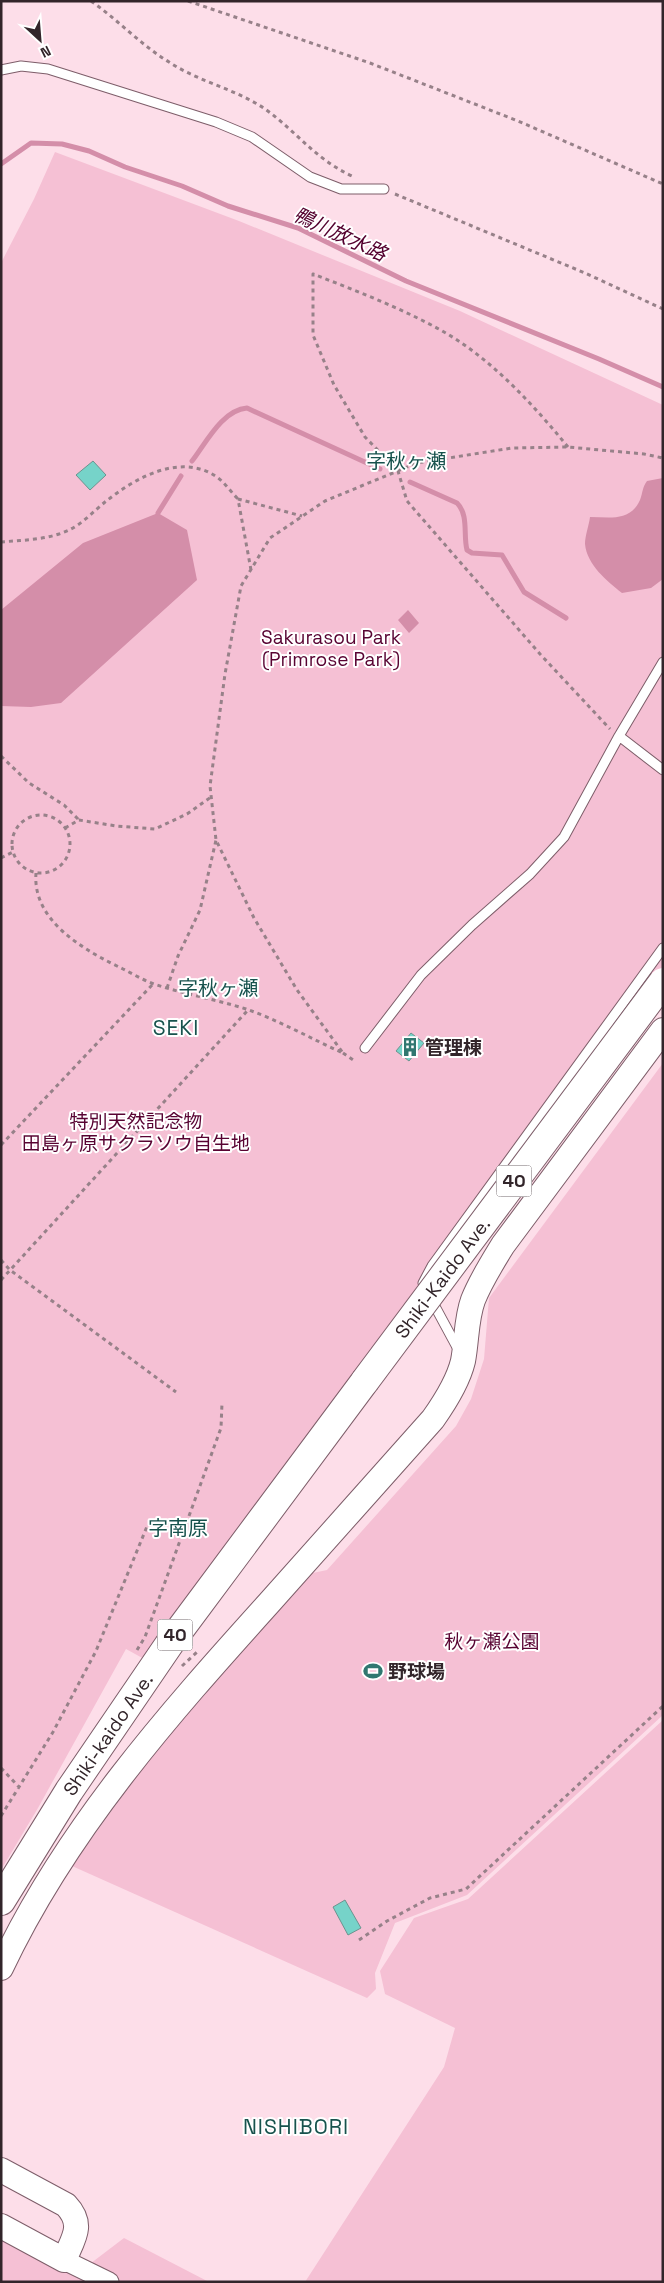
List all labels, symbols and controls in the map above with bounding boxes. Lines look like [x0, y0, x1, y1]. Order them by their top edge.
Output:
north arrow [15, 15, 65, 65]
text: N [38, 42, 54, 62]
water label: 鴨川放水路 [289, 201, 393, 268]
district label: 字秋ヶ瀬 [366, 448, 446, 474]
park label: Sakurasou Park (Primrose Park) [261, 625, 401, 672]
district label: 字秋ヶ瀬 [178, 975, 258, 1001]
district label: SEKI [153, 1014, 199, 1041]
place label: 管理棟 [425, 1035, 482, 1060]
building icon: 管理棟 [399, 1036, 421, 1058]
park label: 特別天然記念物 田島ヶ原サクラソウ自生地 [22, 1109, 250, 1156]
road number: 40 [496, 1166, 532, 1196]
street label: Shiki-Kaido Ave. [389, 1212, 496, 1343]
district label: 字南原 [148, 1515, 208, 1541]
road number: 40 [158, 1620, 192, 1650]
park label: 秋ヶ瀬公園 [444, 1629, 540, 1654]
place label: 野球場 [388, 1659, 445, 1684]
sports icon: 野球場 [362, 1660, 384, 1682]
street label: Shiki-kaido Ave. [57, 1668, 159, 1801]
district label: NISHIBORI [243, 2113, 349, 2140]

